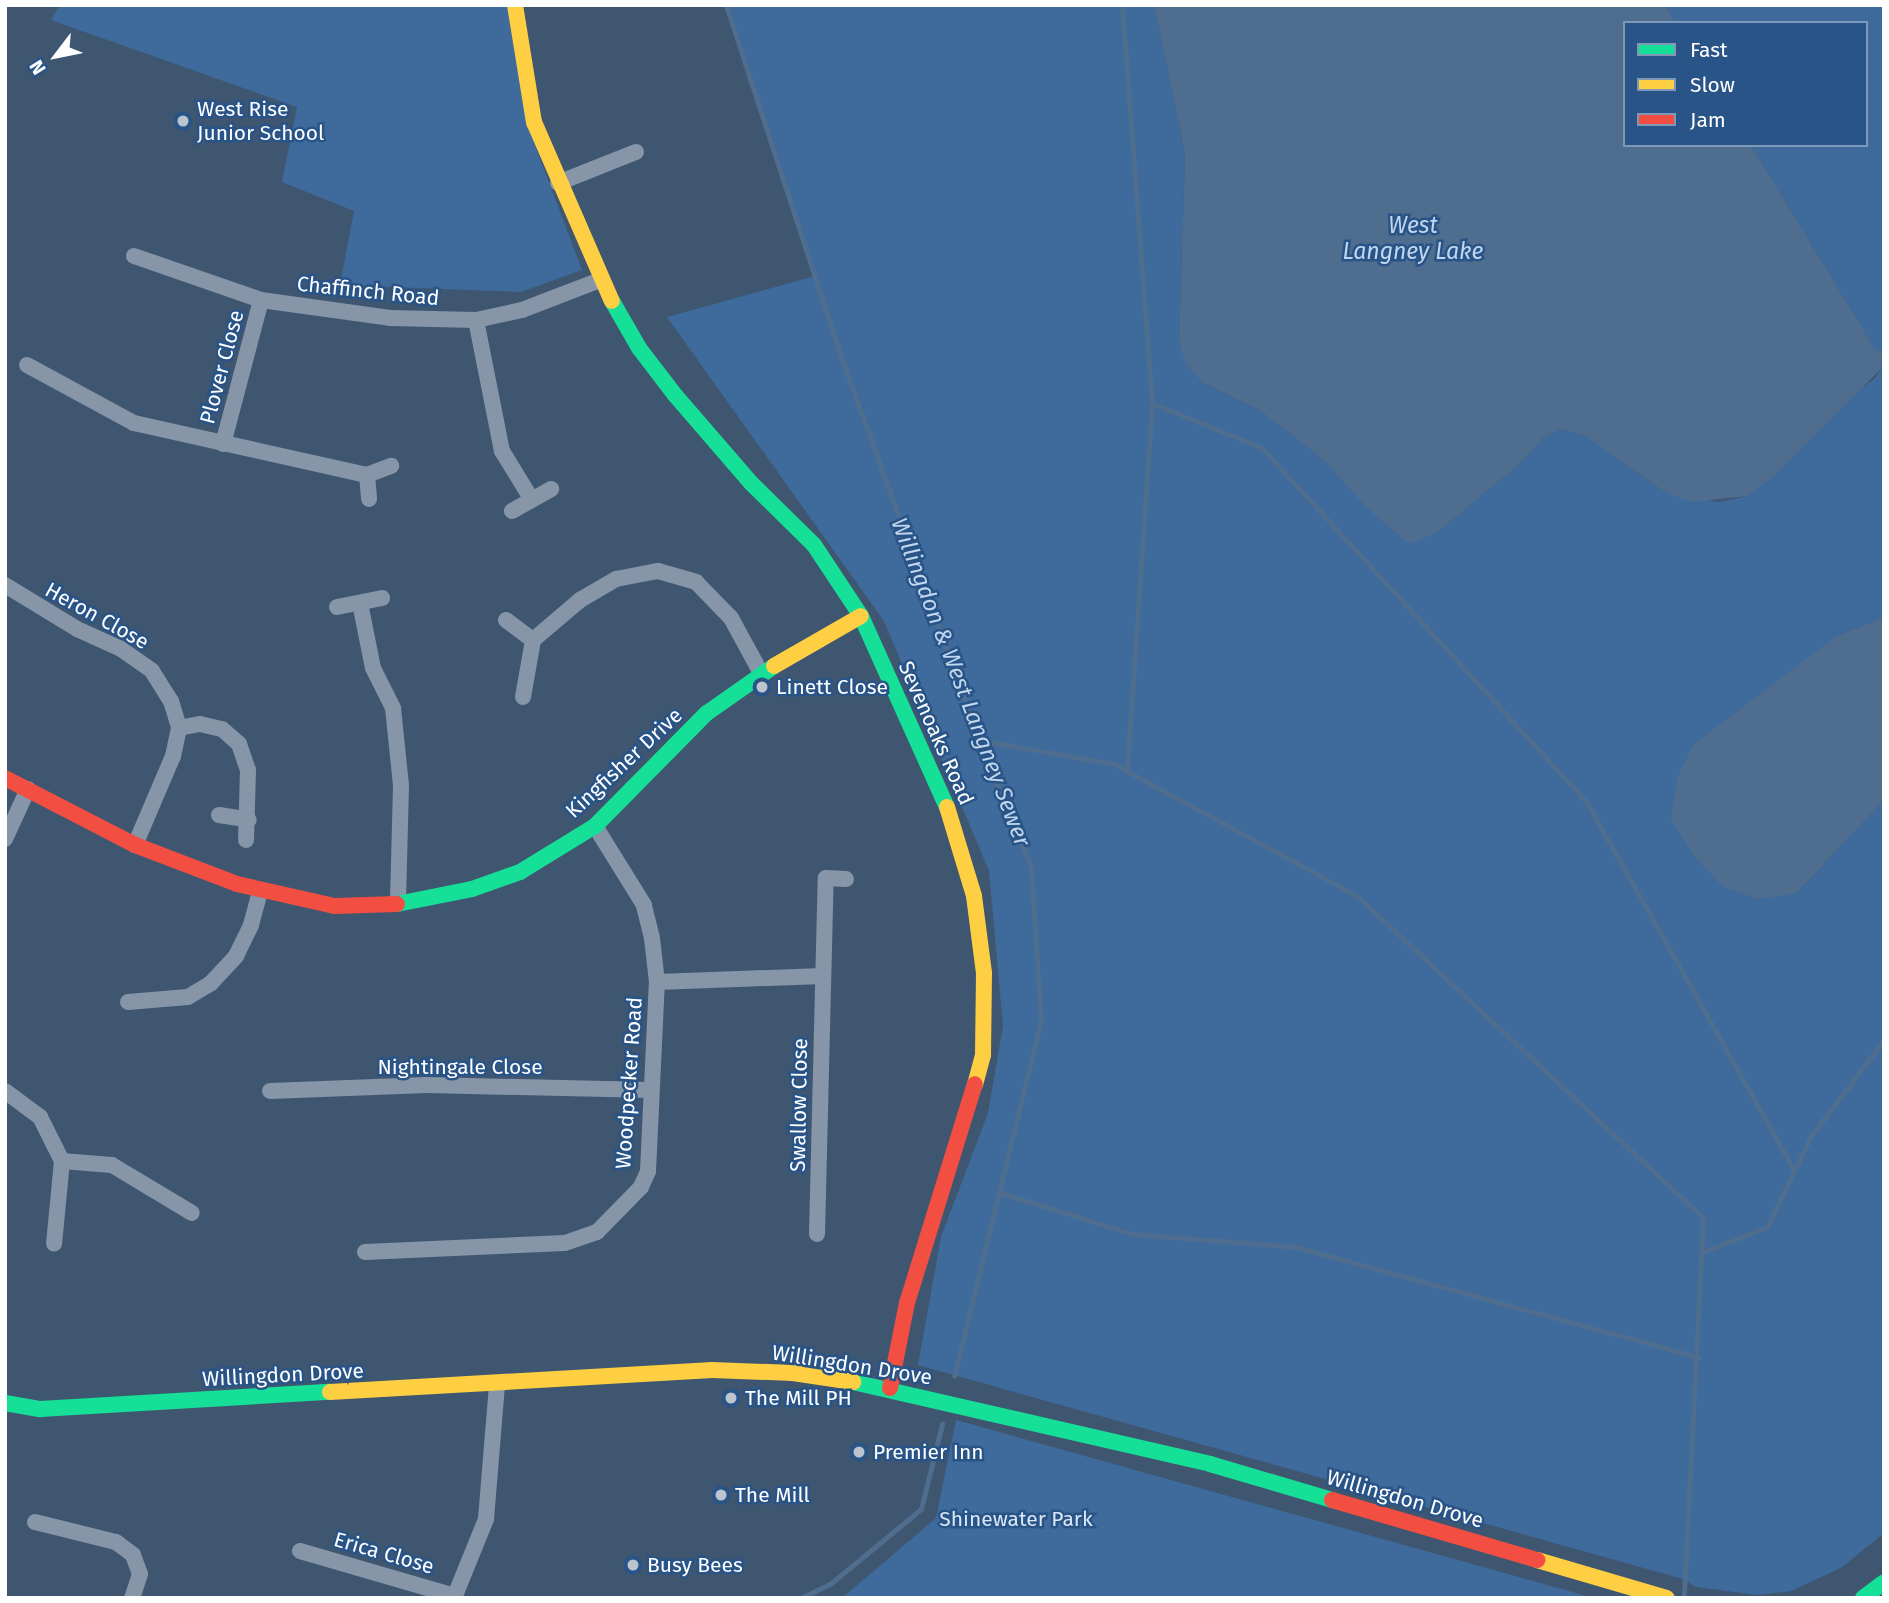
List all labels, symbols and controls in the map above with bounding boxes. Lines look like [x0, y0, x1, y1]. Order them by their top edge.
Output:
north arrow [21, 21, 91, 91]
legend [1623, 21, 1868, 147]
text: Fast [1690, 37, 1728, 63]
text: N [25, 56, 51, 79]
text: Slow [1690, 72, 1735, 98]
place label: West Rise Junior School [197, 96, 324, 146]
text: Jam [1690, 107, 1726, 133]
marker: West Rise Junior School [175, 113, 191, 129]
water label: West Langney Lake [1342, 211, 1484, 265]
street label: Chaffinch Road [296, 271, 440, 311]
street label: Plover Close [195, 307, 249, 427]
water label: Willingdon & West Langney Sewer [885, 514, 1037, 850]
street label: Heron Close [41, 577, 153, 655]
street label: Sevenoaks Road [893, 657, 979, 809]
place label: Linett Close [776, 674, 888, 700]
marker: Linett Close [754, 679, 770, 695]
street label: Kingfisher Drive [561, 703, 687, 823]
street label: Woodpecker Road [610, 996, 648, 1170]
street label: Swallow Close [785, 1038, 813, 1172]
street label: Nightingale Close [377, 1054, 543, 1080]
street label: Willingdon Drove [770, 1340, 934, 1390]
street label: Willingdon Drove [201, 1358, 365, 1392]
place label: The Mill PH [745, 1385, 852, 1411]
marker: The Mill PH [723, 1390, 739, 1406]
place label: Premier Inn [873, 1439, 984, 1465]
marker: Premier Inn [851, 1444, 867, 1460]
street label: Willingdon Drove [1324, 1465, 1486, 1533]
place label: The Mill [735, 1482, 810, 1508]
marker: The Mill [713, 1487, 729, 1503]
park label: Shinewater Park [939, 1506, 1093, 1532]
street label: Erica Close [331, 1527, 437, 1579]
place label: Busy Bees [647, 1552, 743, 1578]
marker: Busy Bees [625, 1557, 641, 1573]

